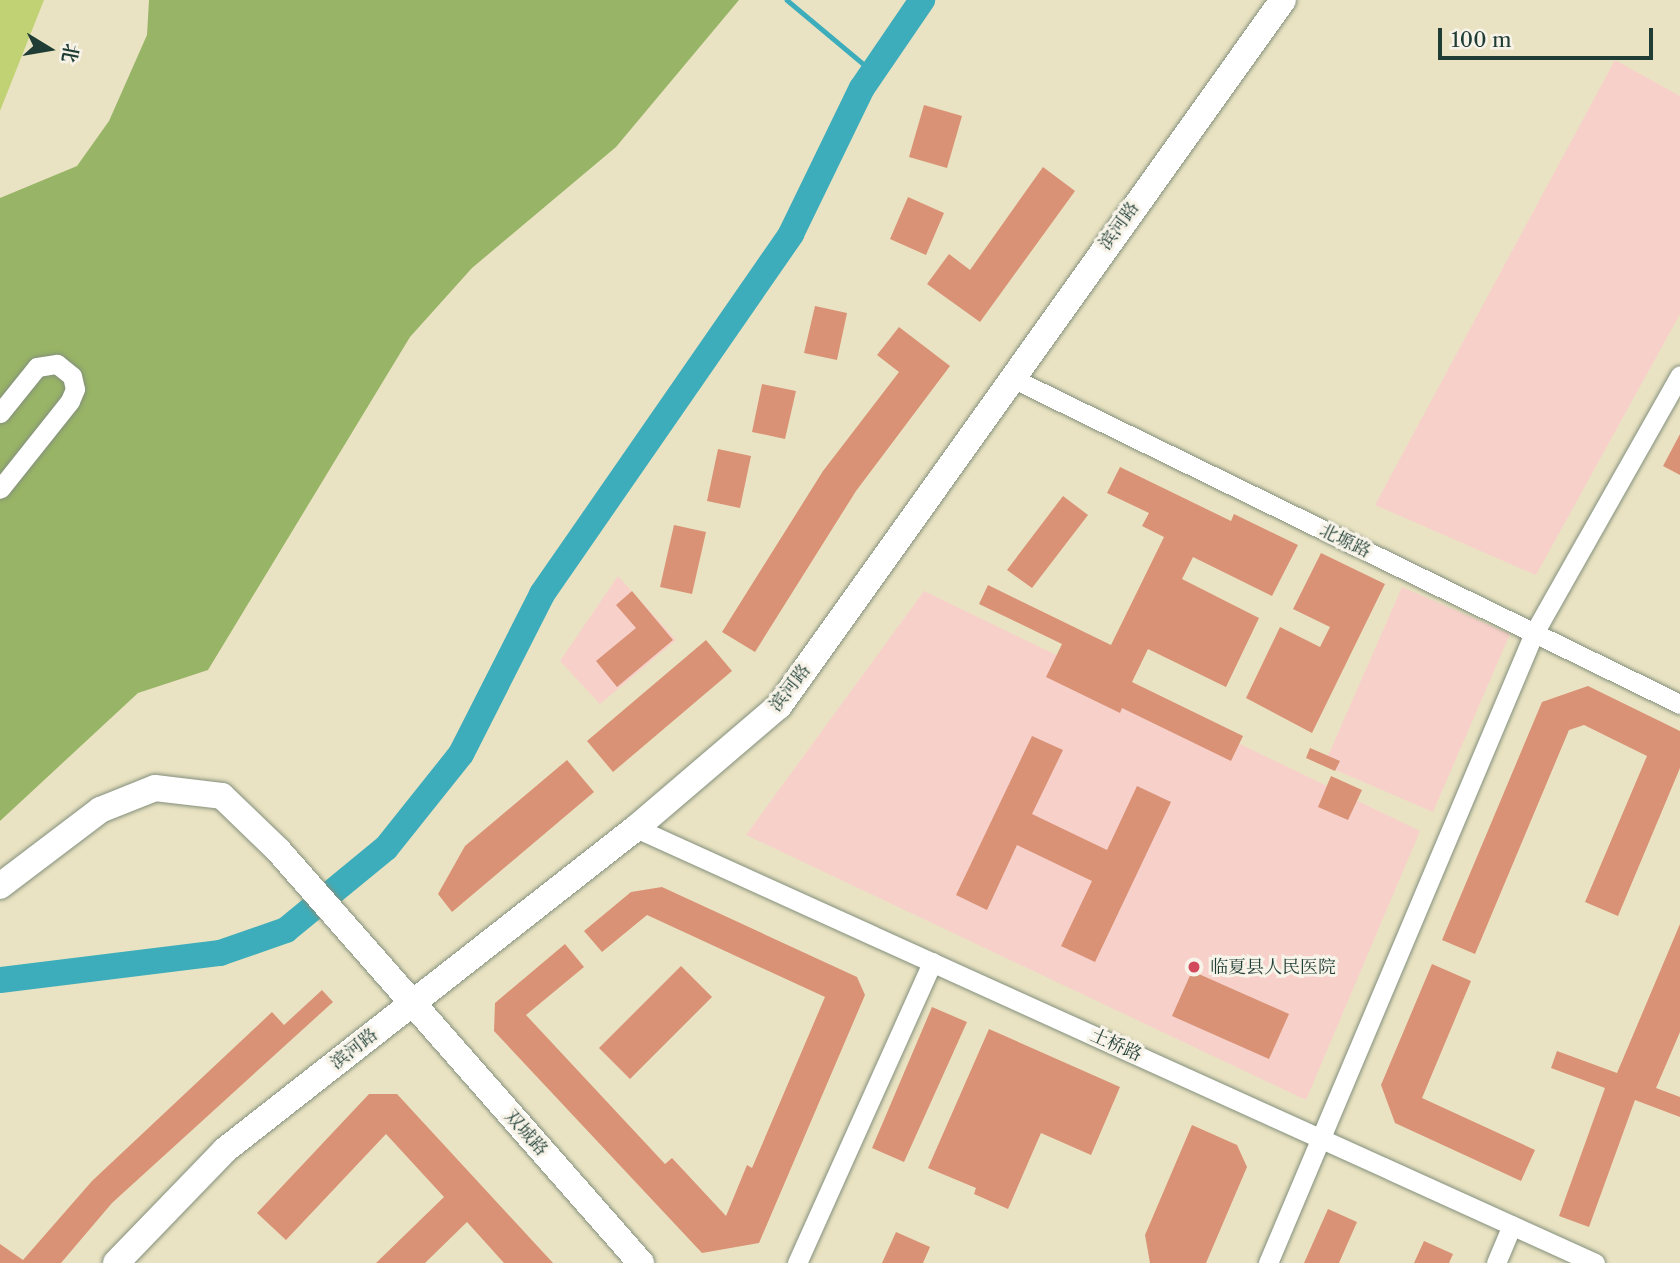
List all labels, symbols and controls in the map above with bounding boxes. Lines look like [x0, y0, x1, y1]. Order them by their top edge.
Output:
north arrow [14, 14, 84, 84]
scale bar [1442, 14, 1657, 58]
text: 100 m [1451, 27, 1512, 52]
text: 北 [57, 42, 83, 65]
street label: 滨河路 [1094, 198, 1144, 254]
street label: 北塬路 [1316, 519, 1374, 563]
street label: 滨河路 [765, 660, 815, 716]
place label: 临夏县人民医院 [1210, 956, 1336, 978]
marker: 临夏县人民医院 [1184, 957, 1204, 977]
street label: 滨河路 [326, 1024, 382, 1074]
street label: 土桥路 [1087, 1024, 1145, 1066]
street label: 双城路 [500, 1106, 552, 1160]

